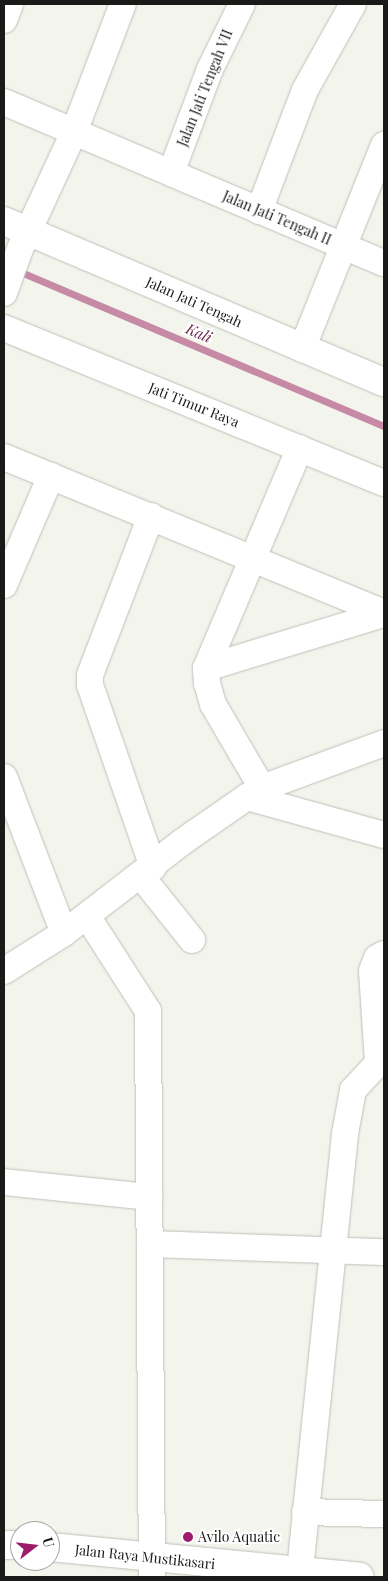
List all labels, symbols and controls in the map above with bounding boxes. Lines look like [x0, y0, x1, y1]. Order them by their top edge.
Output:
street label: Jalan Jati Tengah VII [174, 27, 236, 149]
street label: Jalan Jati Tengah II [220, 187, 334, 249]
street label: Jalan Jati Tengah [143, 273, 245, 331]
water label: Kali [183, 320, 215, 346]
street label: Jati Timur Raya [146, 379, 242, 431]
north arrow [10, 1521, 60, 1571]
place label: Avilo Aquatic [198, 1529, 280, 1545]
marker: Avilo Aquatic [182, 1531, 194, 1543]
text: U [38, 1535, 59, 1549]
street label: Jalan Raya Mustikasari [74, 1541, 216, 1573]

